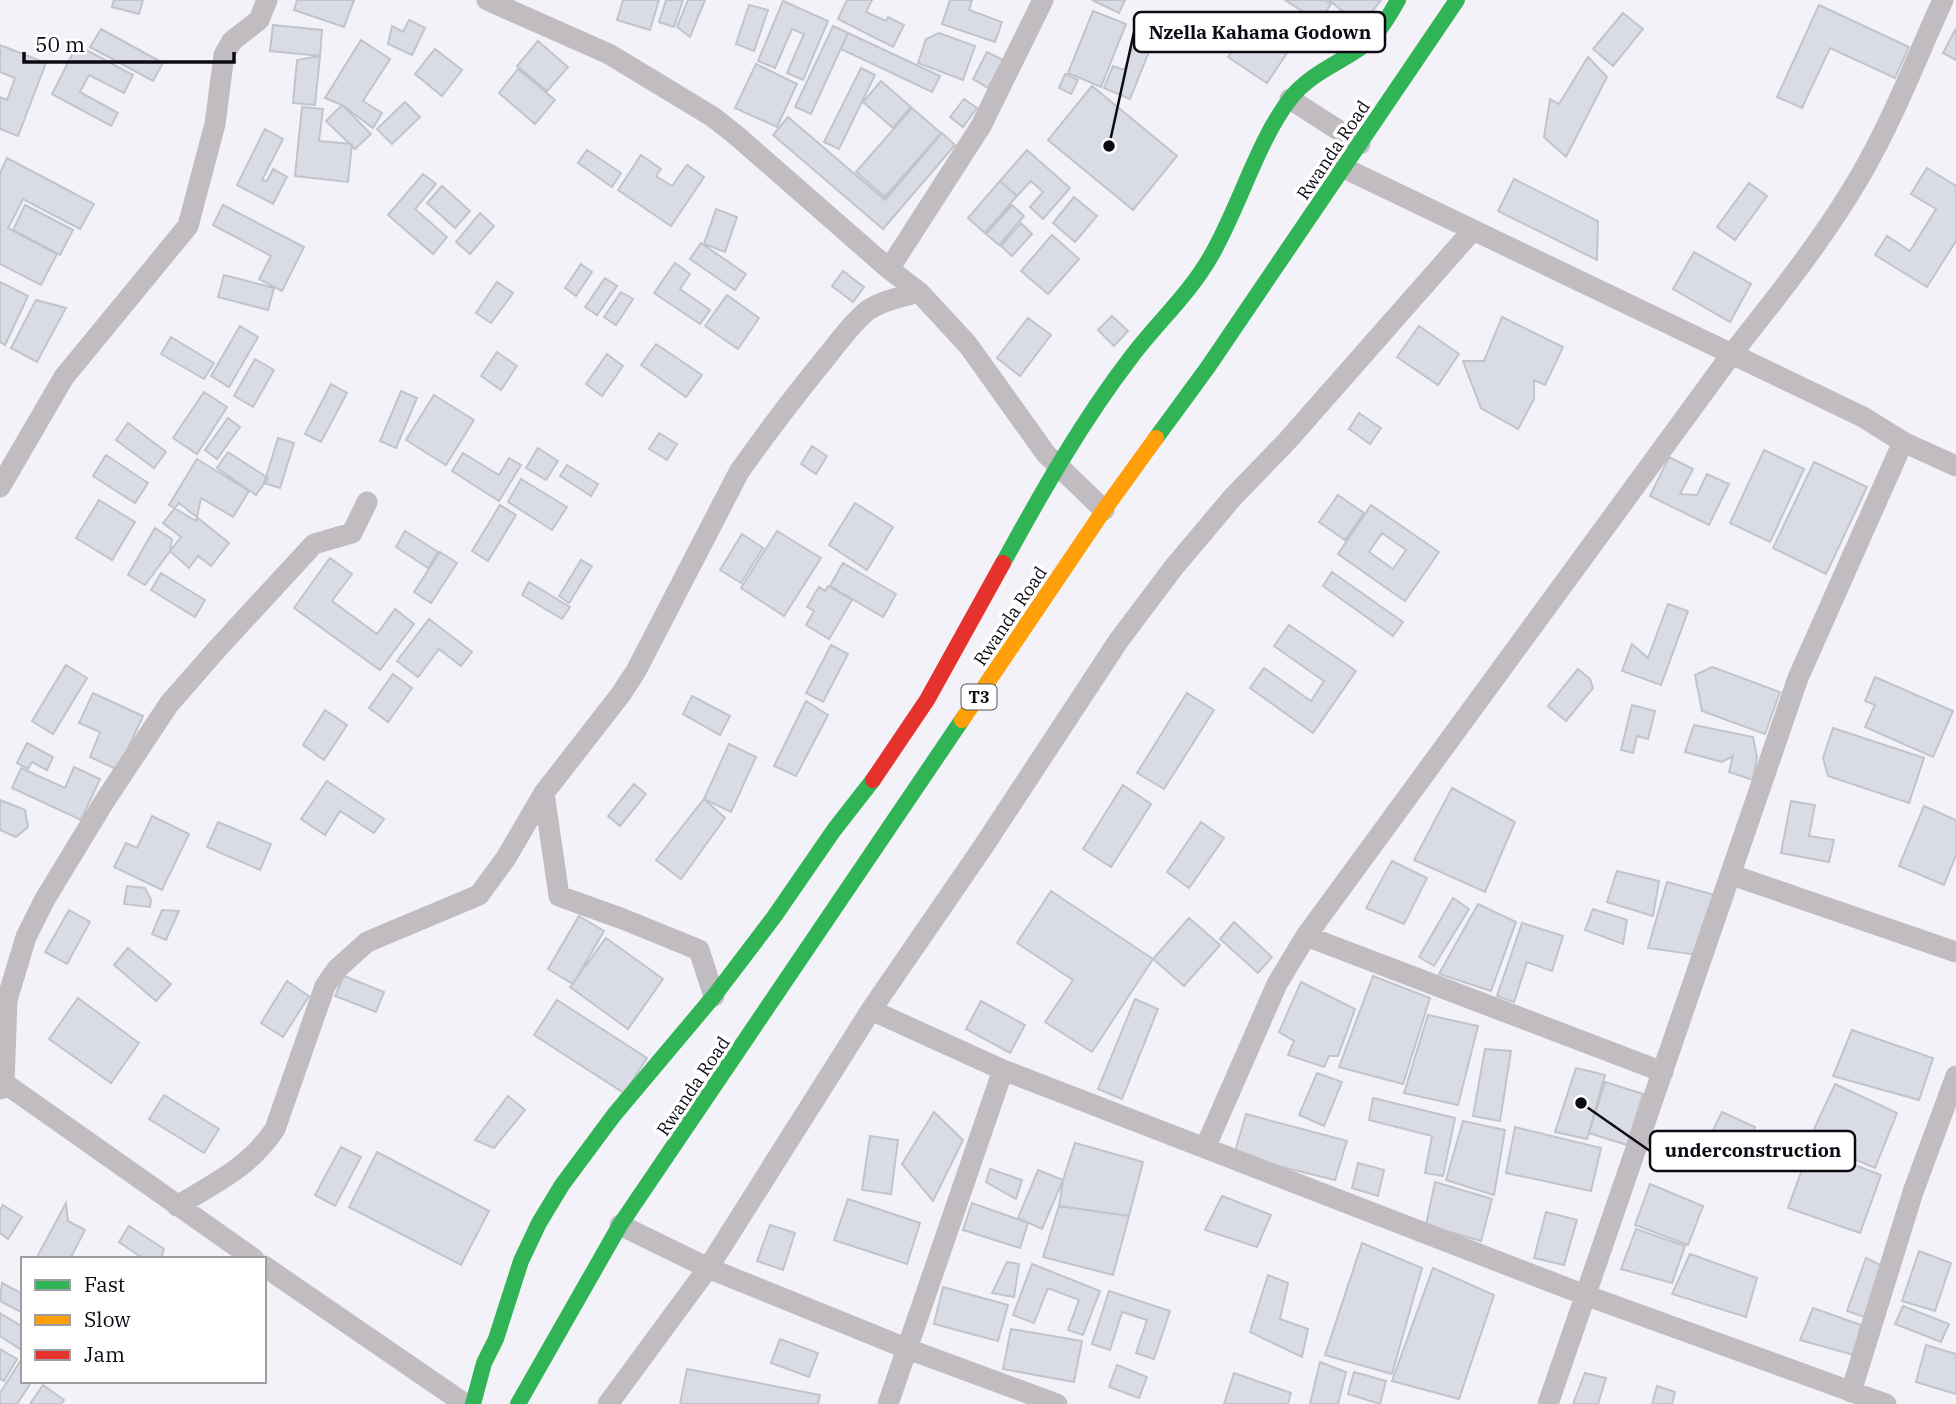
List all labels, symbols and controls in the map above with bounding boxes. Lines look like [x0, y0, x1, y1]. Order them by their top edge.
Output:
callout: Nzella Kahama Godown [1134, 12, 1385, 52]
text: Nzella Kahama Godown [1149, 20, 1372, 44]
scale bar [24, 21, 234, 65]
text: 50 m [35, 30, 85, 58]
street label: Rwanda Road [1291, 96, 1375, 204]
street label: Rwanda Road [968, 562, 1052, 670]
road number: T3 [962, 684, 996, 710]
street label: Rwanda Road [651, 1032, 735, 1140]
callout: underconstruction [1650, 1131, 1855, 1171]
text: underconstruction [1665, 1138, 1842, 1162]
legend [21, 1257, 266, 1383]
text: Fast [84, 1270, 125, 1298]
text: Slow [84, 1305, 131, 1333]
text: Jam [84, 1340, 125, 1368]

